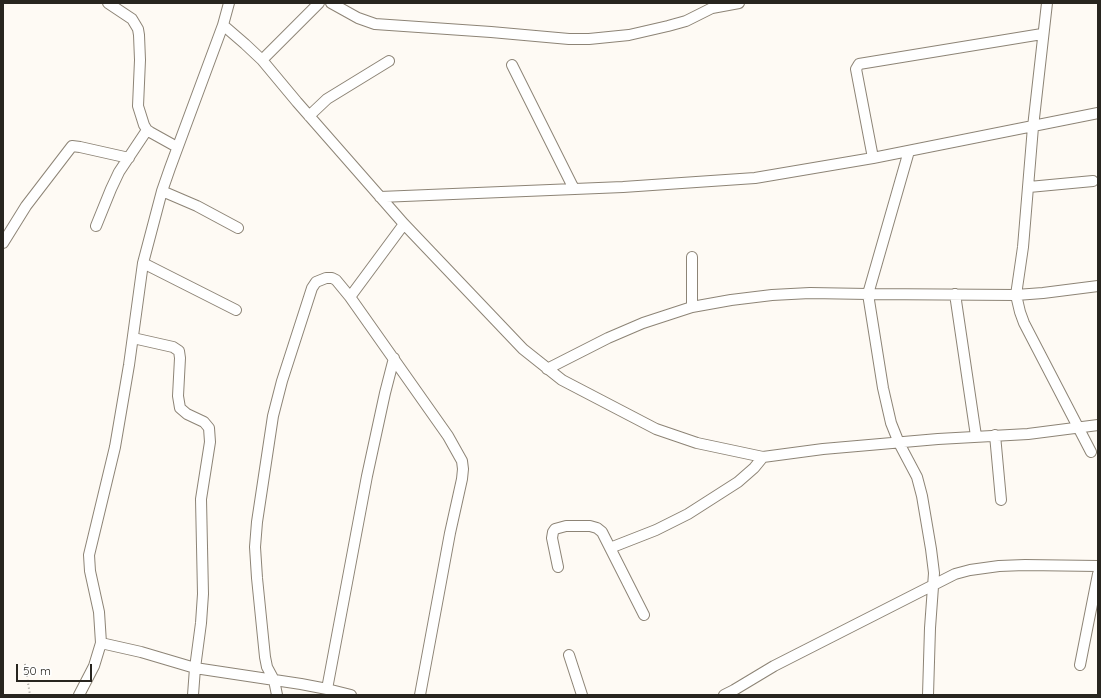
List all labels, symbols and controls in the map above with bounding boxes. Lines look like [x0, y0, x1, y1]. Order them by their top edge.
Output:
scale bar [18, 656, 94, 682]
text: 50 m [23, 663, 51, 678]

